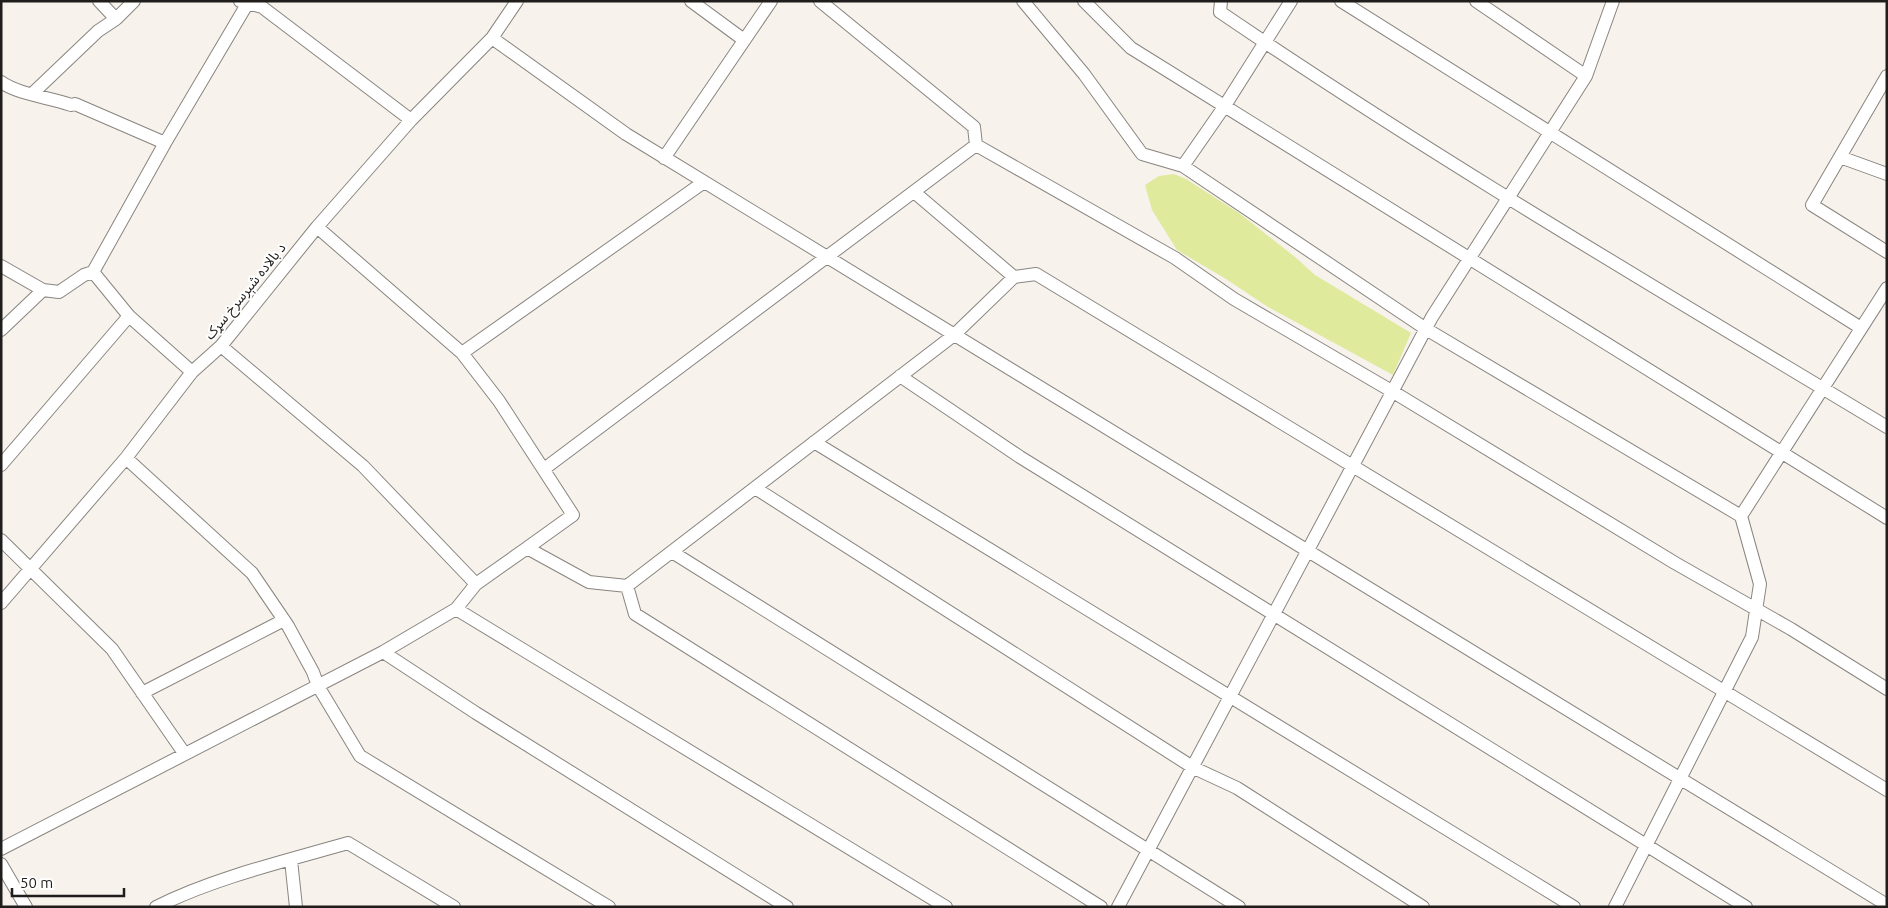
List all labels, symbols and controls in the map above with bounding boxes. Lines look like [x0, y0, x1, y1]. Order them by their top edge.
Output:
street label: د بالاده شېرسرخ سړک [201, 239, 291, 344]
scale bar [12, 866, 125, 898]
text: 50 m [20, 874, 53, 891]

